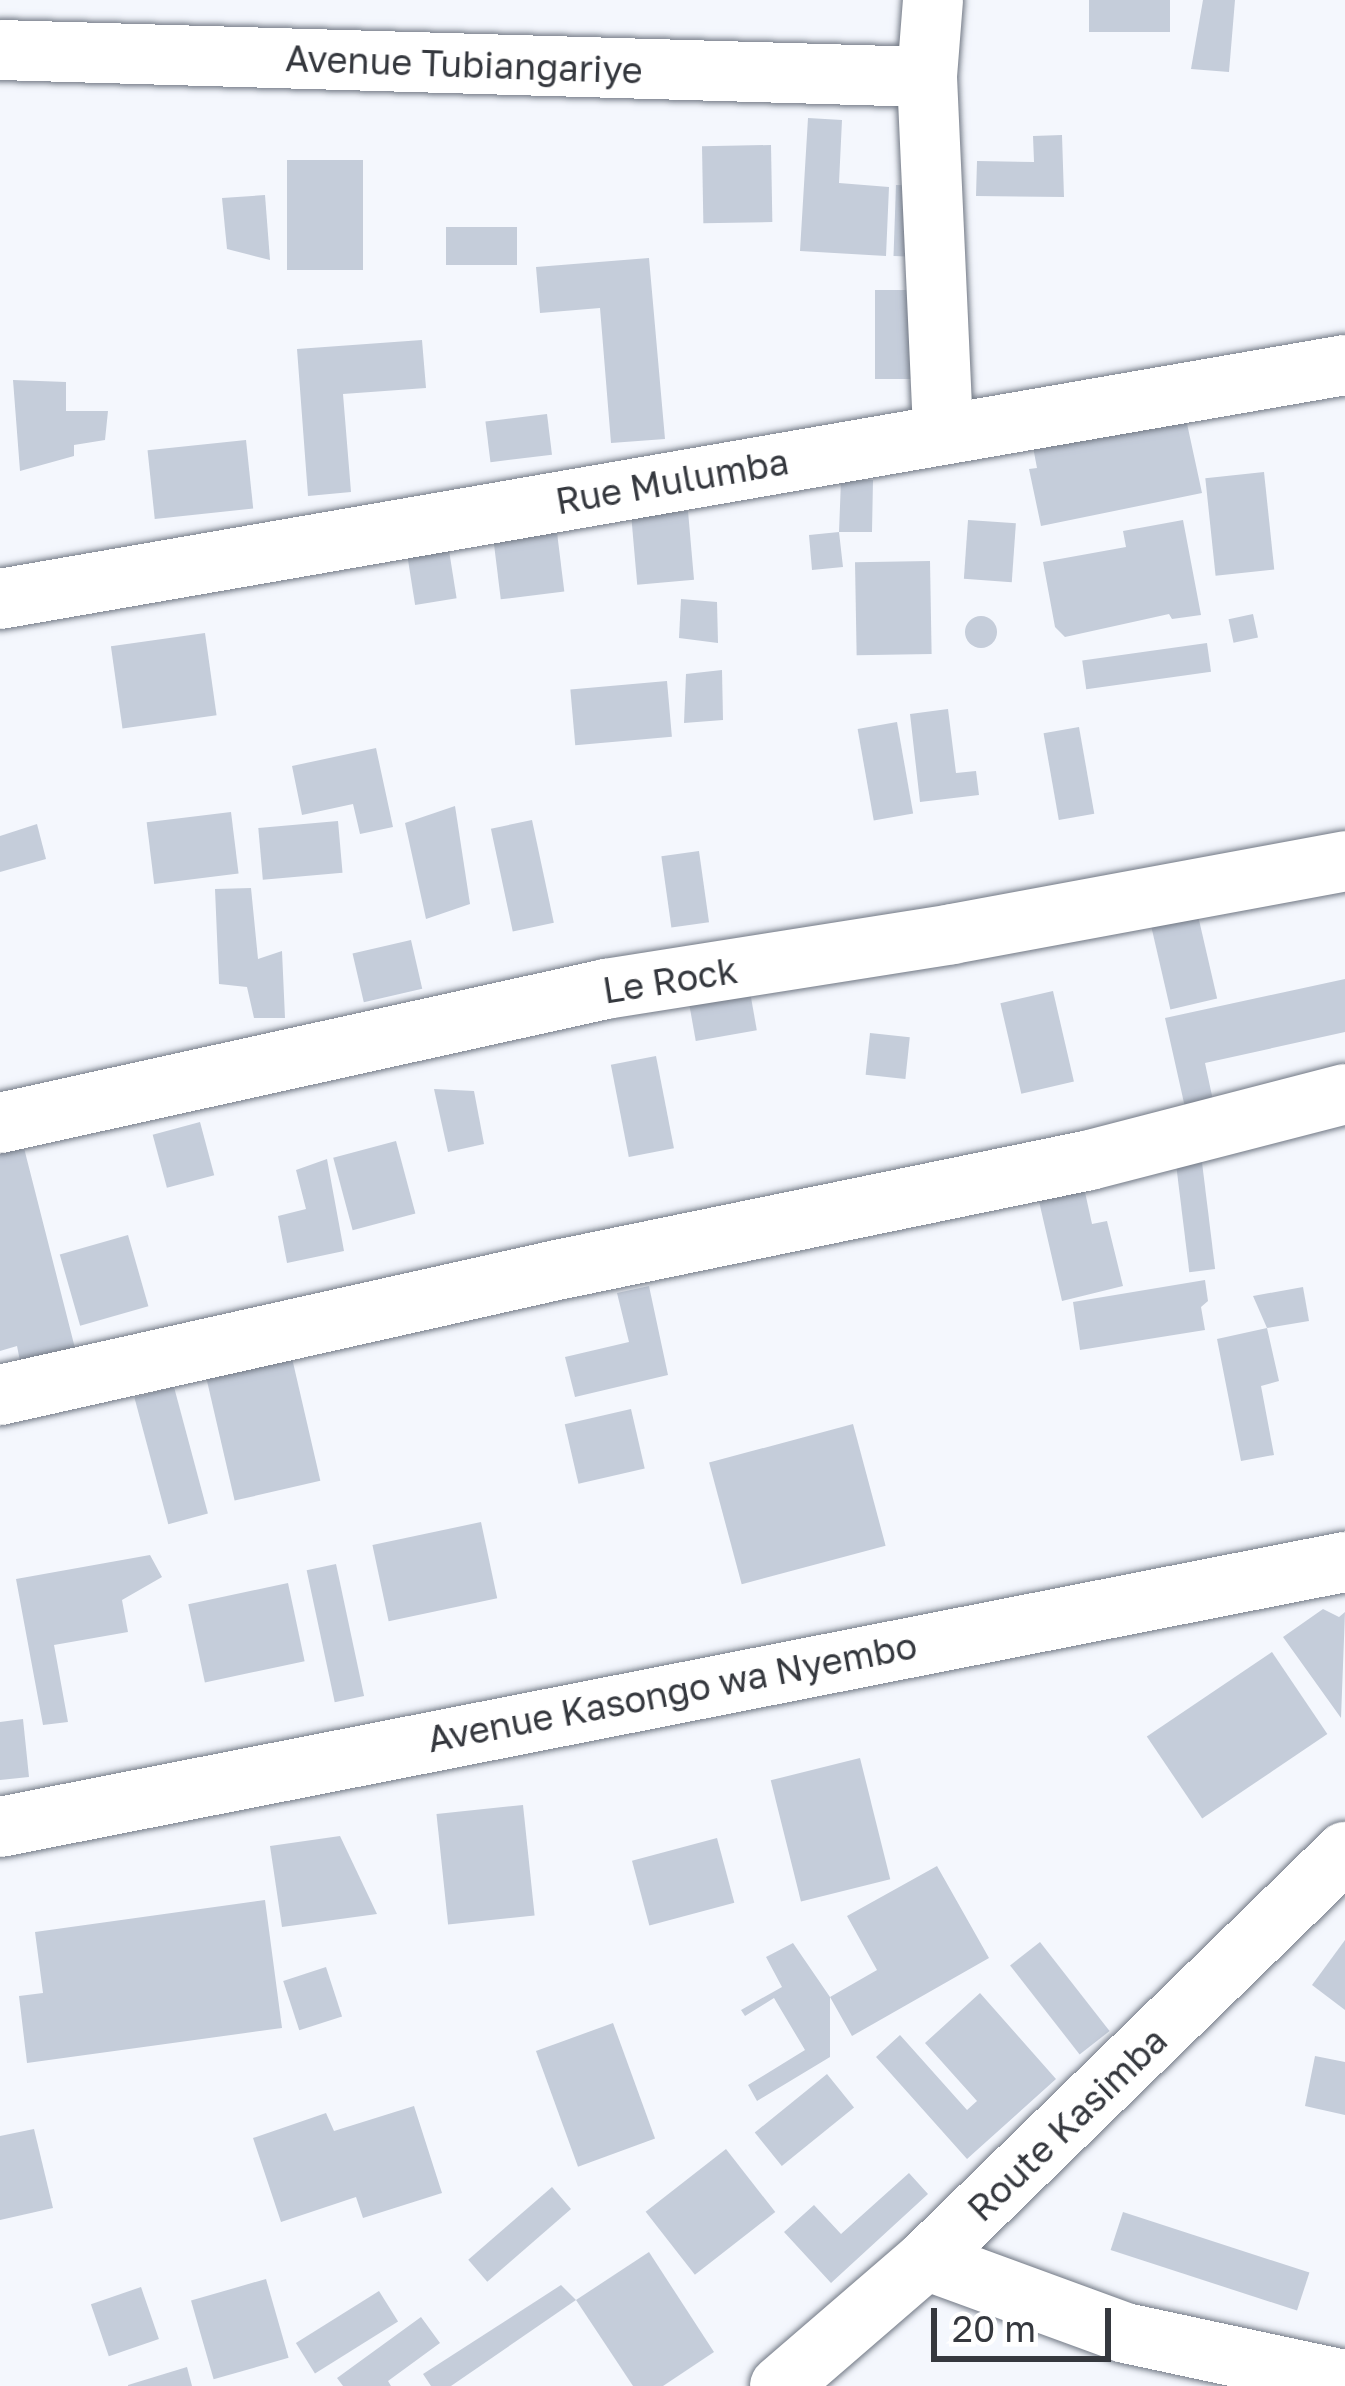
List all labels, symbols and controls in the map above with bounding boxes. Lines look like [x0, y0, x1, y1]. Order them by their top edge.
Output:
street label: Avenue Tubiangariye [285, 36, 643, 92]
street label: Rue Mulumba [552, 439, 792, 523]
street label: Le Rock [600, 948, 740, 1012]
street label: Avenue Kasongo wa Nyembo [424, 1623, 920, 1761]
street label: Route Kasimba [959, 2018, 1175, 2230]
scale bar [937, 2284, 1117, 2358]
text: 20 m [952, 2307, 1036, 2350]

